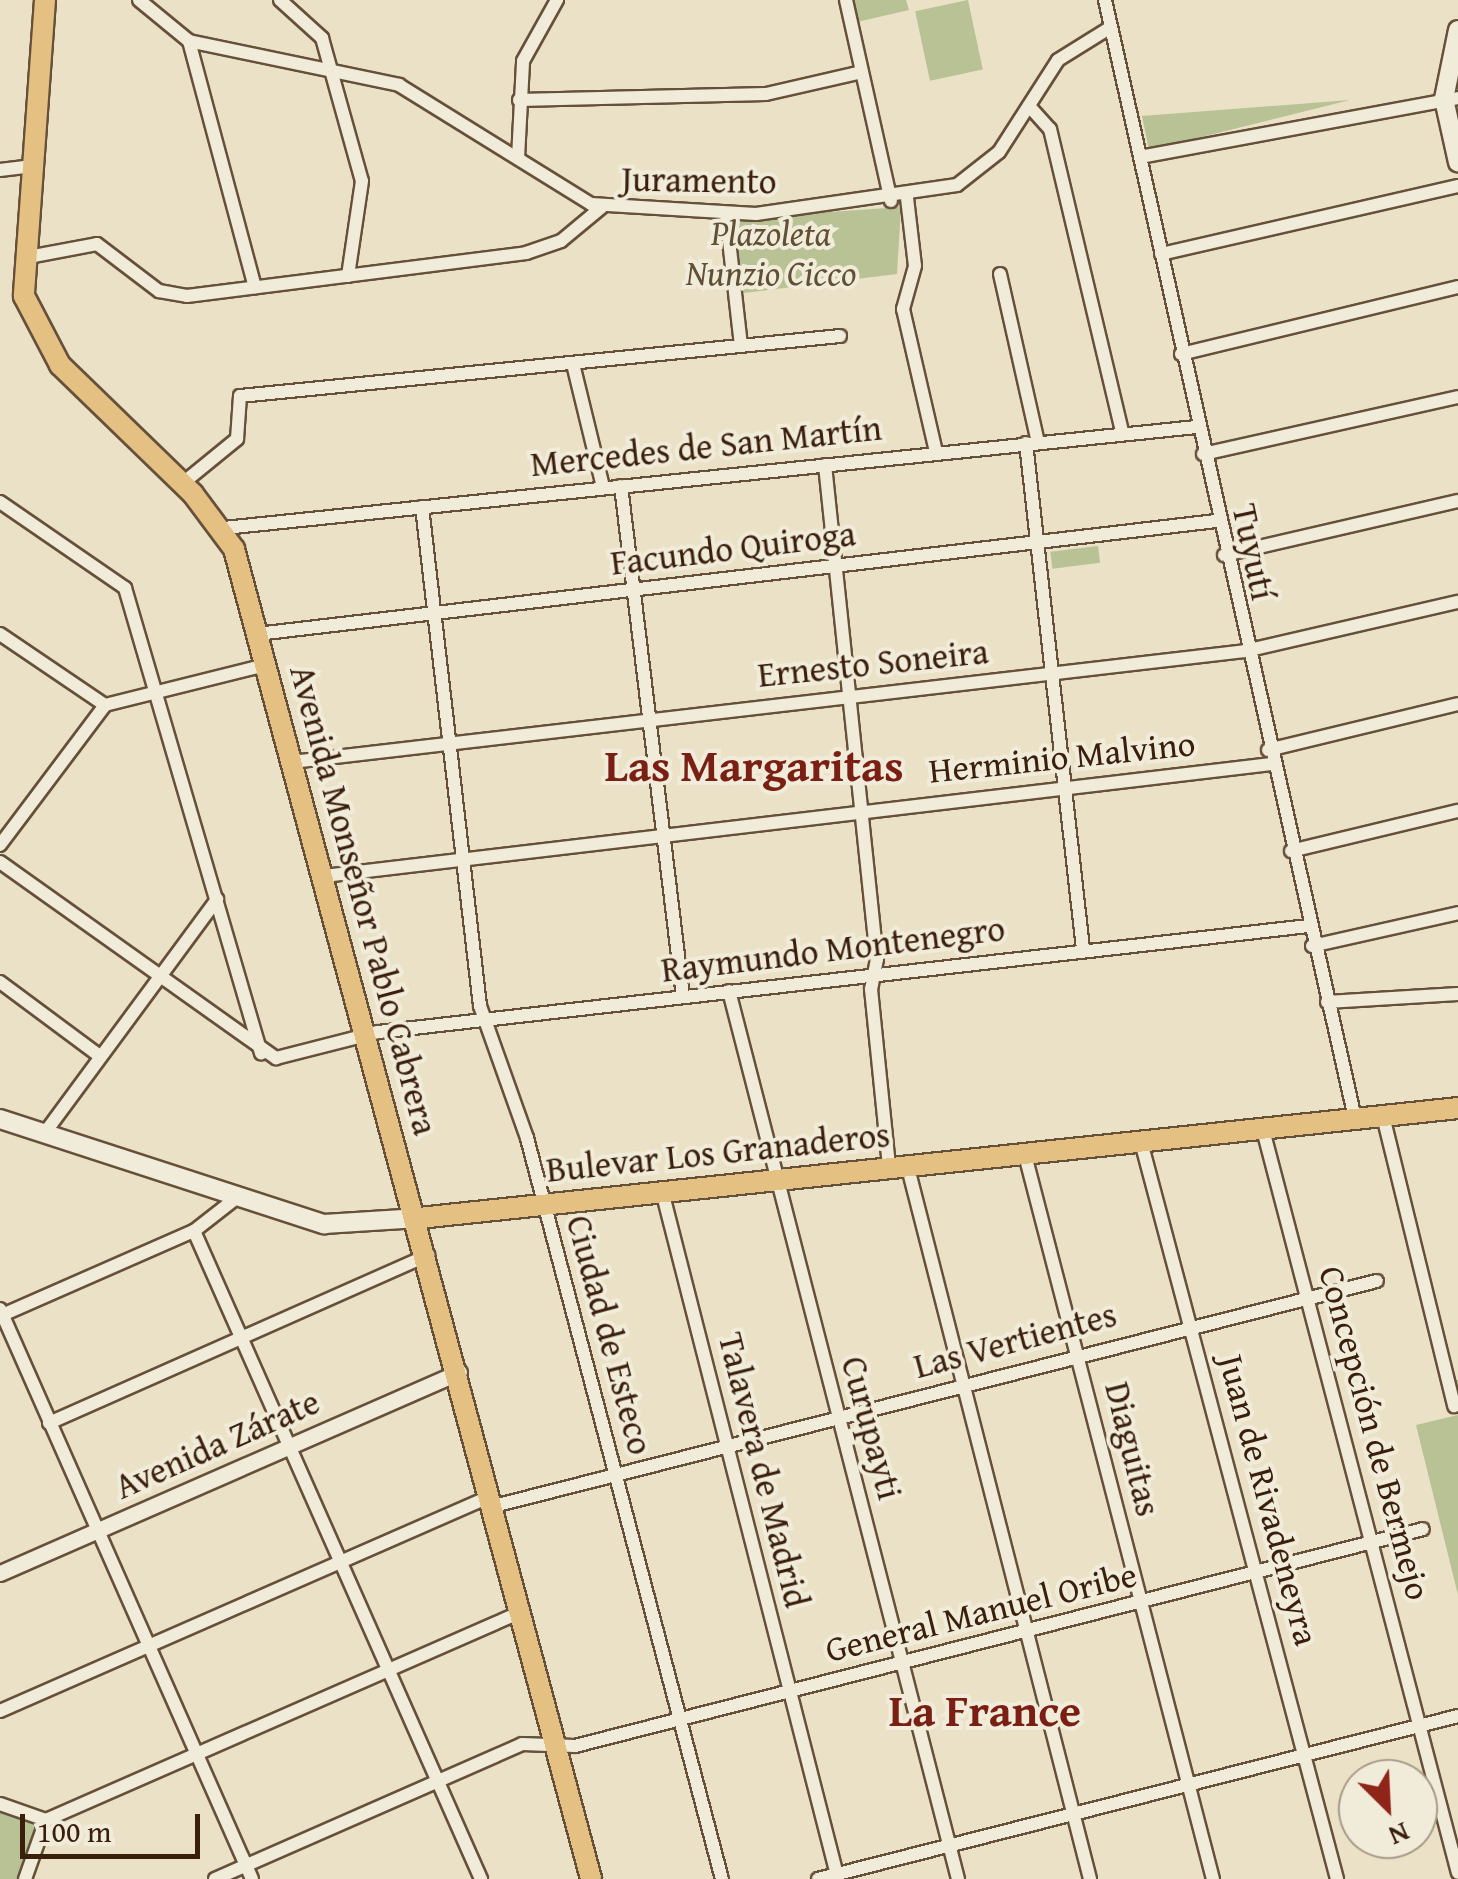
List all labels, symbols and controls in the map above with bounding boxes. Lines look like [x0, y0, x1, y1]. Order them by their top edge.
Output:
street label: Juramento [621, 158, 777, 202]
park label: Plazoleta Nunzio Cicco [686, 212, 856, 294]
street label: Mercedes de San Martín [528, 407, 884, 485]
street label: Tuyutí [1223, 500, 1285, 604]
street label: Facundo Quiroga [608, 512, 858, 584]
street label: Ernesto Soneira [756, 630, 990, 696]
street label: Avenida Monseñor Pablo Cabrera [281, 661, 447, 1139]
street label: Herminio Malvino [927, 722, 1197, 792]
district label: Las Margaritas [604, 738, 904, 792]
street label: Raymundo Montenegro [659, 907, 1007, 991]
street label: Bulevar Los Granaderos [544, 1113, 892, 1191]
street label: Ciudad de Esteco [558, 1211, 662, 1459]
street label: Concepción de Bermejo [1310, 1262, 1440, 1604]
street label: Las Vertientes [909, 1293, 1121, 1387]
street label: Talavera de Madrid [710, 1328, 818, 1612]
street label: Juan de Rivadeneyra [1210, 1350, 1328, 1650]
street label: Curupayti [833, 1352, 911, 1504]
street label: Diaguitas [1096, 1378, 1170, 1520]
street label: Avenida Zárate [108, 1380, 326, 1508]
street label: General Manuel Oribe [821, 1553, 1141, 1671]
district label: La France [889, 1683, 1081, 1737]
north arrow [1338, 1759, 1438, 1859]
scale bar [25, 1794, 205, 1856]
text: 100 m [37, 1809, 111, 1853]
text: N [1383, 1813, 1416, 1858]

